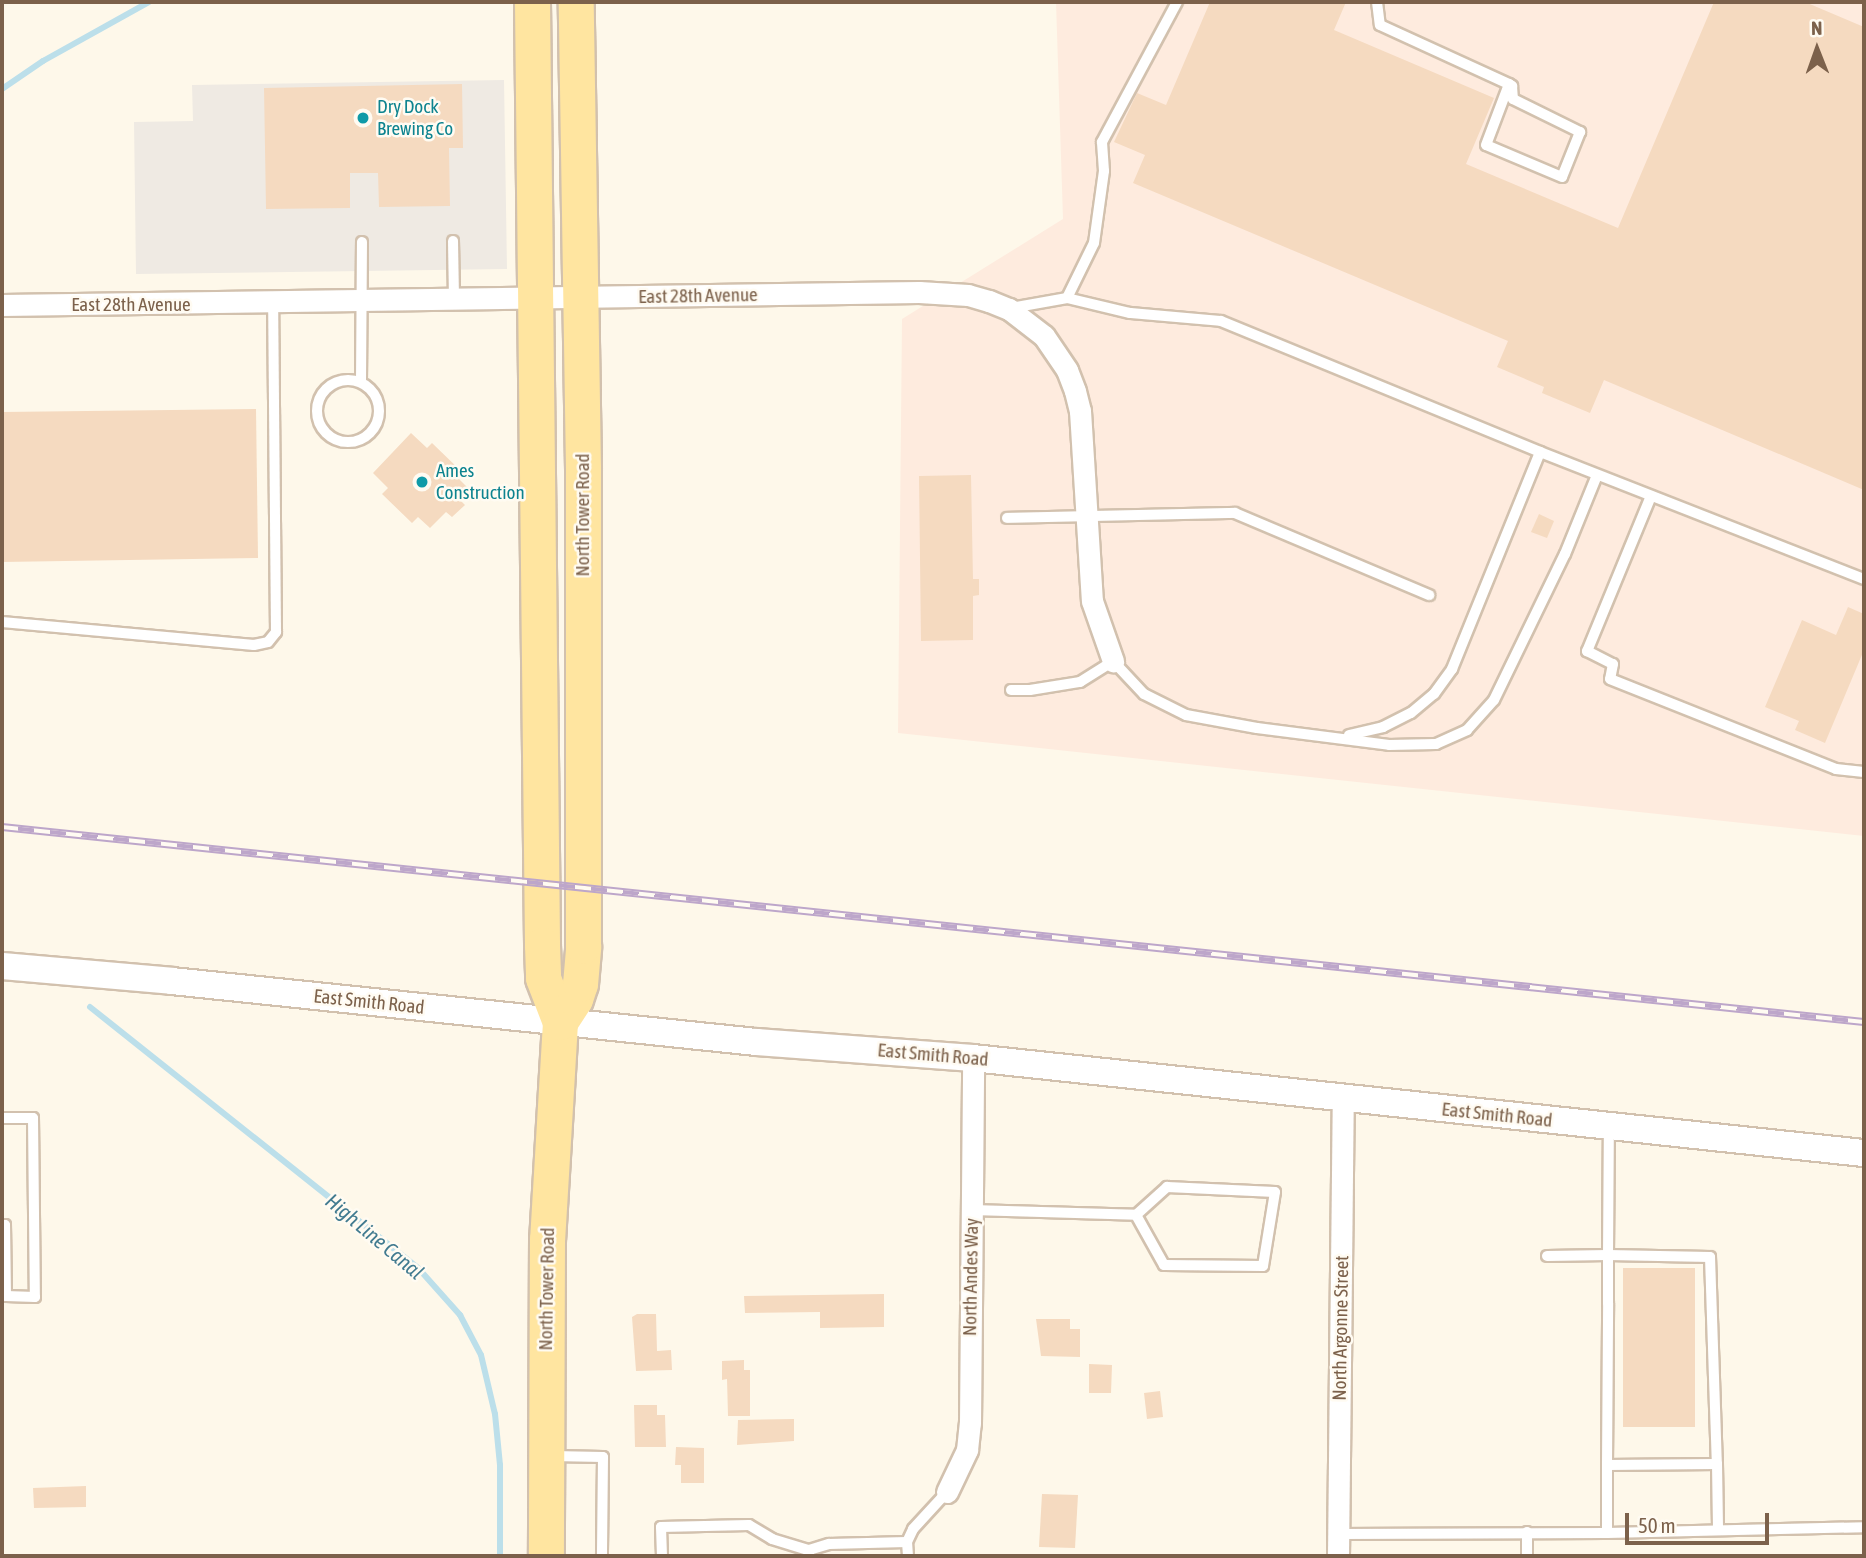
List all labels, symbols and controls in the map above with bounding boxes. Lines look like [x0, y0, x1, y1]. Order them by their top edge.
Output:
north arrow [1782, 14, 1852, 84]
text: N [1811, 17, 1822, 39]
place label: Dry Dock Brewing Co [377, 96, 453, 140]
marker: Dry Dock Brewing Co [355, 110, 371, 126]
street label: East 28th Avenue [638, 284, 758, 308]
street label: East 28th Avenue [71, 294, 191, 316]
street label: North Tower Road [572, 453, 594, 577]
place label: Ames Construction [436, 460, 525, 504]
marker: Ames Construction [414, 474, 430, 490]
street label: East Smith Road [312, 985, 426, 1019]
street label: East Smith Road [877, 1039, 989, 1071]
street label: East Smith Road [1440, 1098, 1554, 1132]
water label: High Line Canal [321, 1188, 429, 1284]
street label: North Andes Way [959, 1218, 983, 1336]
street label: North Tower Road [535, 1227, 559, 1351]
street label: North Argonne Street [1328, 1255, 1354, 1401]
scale bar [1628, 1498, 1772, 1542]
text: 50 m [1638, 1513, 1676, 1537]

